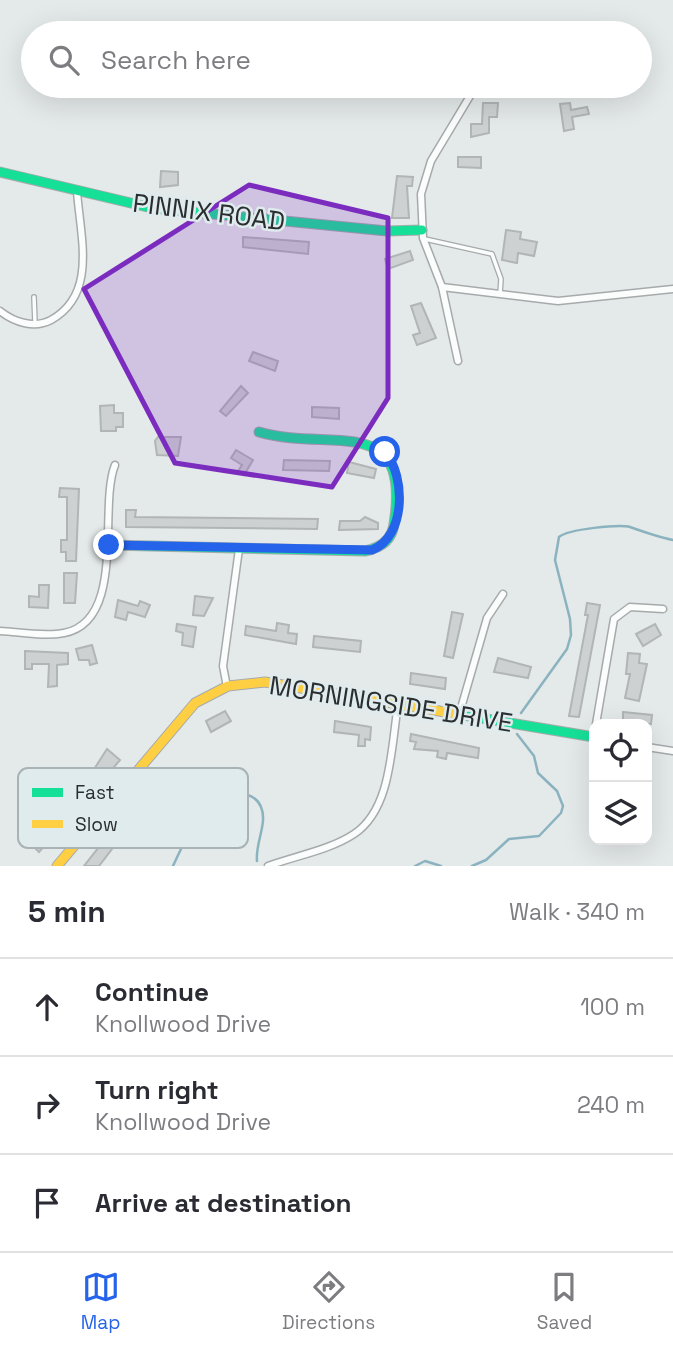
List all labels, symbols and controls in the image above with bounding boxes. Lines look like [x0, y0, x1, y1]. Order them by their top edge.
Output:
search box [21, 21, 652, 98]
icon: search [45, 41, 83, 79]
text: Search here [101, 43, 251, 77]
street label: PINNIX ROAD [131, 186, 287, 238]
route start [369, 436, 400, 467]
route end [93, 529, 124, 560]
street label: MORNINGSIDE DRIVE [267, 668, 515, 740]
map controls [589, 719, 652, 845]
button: locate [589, 719, 652, 782]
legend [18, 768, 248, 848]
text: Fast [75, 780, 115, 805]
button: layers [589, 782, 652, 845]
text: Slow [75, 812, 118, 837]
text: 5 min [28, 892, 106, 931]
text: Walk · 340 m [509, 897, 645, 927]
text: Continue [95, 975, 209, 1009]
icon: ahead [28, 988, 66, 1026]
text: 100 m [580, 992, 645, 1022]
text: Knollwood Drive [95, 1009, 271, 1039]
text: Turn right [95, 1073, 219, 1107]
icon: right [28, 1086, 66, 1124]
text: 240 m [577, 1090, 645, 1120]
text: Knollwood Drive [95, 1107, 271, 1137]
icon: arrive [28, 1184, 66, 1222]
text: Arrive at destination [95, 1186, 352, 1220]
tab: Map [81, 1268, 120, 1335]
tab: Directions [282, 1268, 375, 1335]
tab: Saved [537, 1268, 592, 1335]

